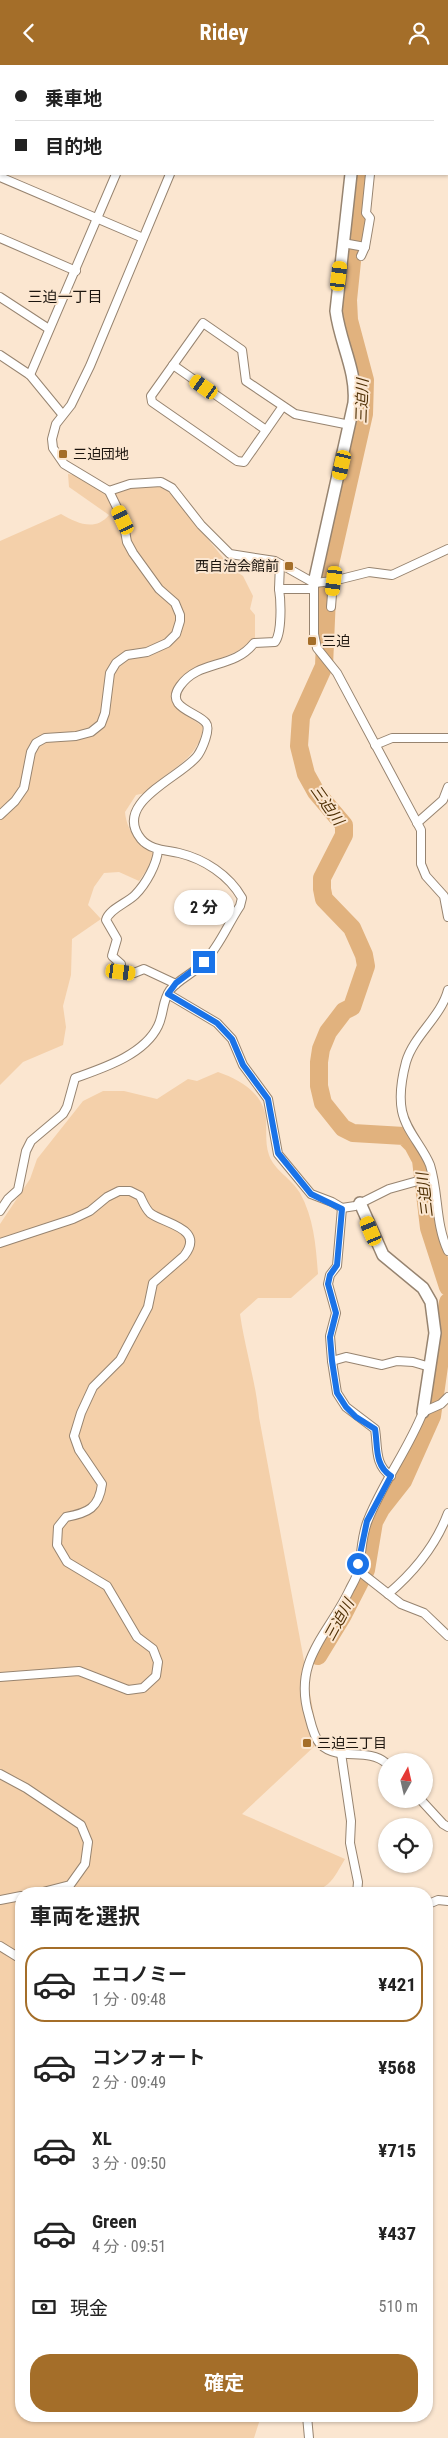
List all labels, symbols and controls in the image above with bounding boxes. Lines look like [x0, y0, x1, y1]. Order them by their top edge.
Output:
icon: back [15, 19, 43, 47]
icon: person [405, 19, 433, 47]
text: Ridey [200, 20, 248, 45]
text: 乗車地 [45, 87, 102, 110]
text: 目的地 [45, 135, 102, 158]
car [329, 260, 348, 292]
district label: 三迫一丁目 [27, 288, 103, 306]
car [187, 372, 220, 402]
water label: 三迫川 [352, 376, 372, 424]
place label: 三迫団地 [73, 446, 129, 462]
marker: 三迫団地 [57, 448, 69, 460]
car [331, 449, 352, 481]
car [109, 503, 136, 537]
place label: 西自治会館前 [195, 558, 279, 574]
marker: 西自治会館前 [283, 560, 295, 572]
car [324, 565, 343, 597]
place label: 三迫 [322, 633, 350, 649]
marker: 三迫 [306, 635, 318, 647]
water label: 三迫川 [307, 781, 348, 830]
callout: 2 分 [174, 889, 234, 925]
text: 2 分 [190, 898, 218, 917]
route end [193, 951, 215, 973]
car [105, 963, 136, 981]
water label: 三迫川 [413, 1170, 437, 1218]
car [358, 1214, 383, 1248]
route start [347, 1553, 369, 1575]
water label: 三迫川 [320, 1594, 359, 1644]
place label: 三迫三丁目 [317, 1735, 387, 1751]
marker: 三迫三丁目 [301, 1737, 313, 1749]
north arrow [378, 1753, 432, 1807]
map controls [378, 1753, 433, 1873]
button: locate [378, 1818, 433, 1873]
text: 車両を選択 [30, 1904, 140, 1929]
icon: car [32, 1962, 77, 2007]
text: エコノミー [92, 1963, 187, 1986]
text: ¥421 [378, 1973, 416, 1996]
text: 1 分 · 09:48 [92, 1990, 166, 2009]
icon: car [32, 2045, 77, 2090]
text: コンフォート [92, 2046, 205, 2069]
text: ¥568 [378, 2056, 416, 2079]
text: 2 分 · 09:49 [92, 2073, 166, 2092]
text: XL [92, 2127, 112, 2150]
icon: car [32, 2128, 77, 2173]
text: ¥715 [378, 2139, 416, 2162]
text: 3 分 · 09:50 [92, 2154, 166, 2173]
text: Green [92, 2210, 137, 2233]
icon: car [32, 2211, 77, 2256]
text: ¥437 [378, 2222, 416, 2245]
text: 4 分 · 09:51 [92, 2237, 166, 2256]
icon: cash [30, 2293, 58, 2321]
text: 現金 [70, 2297, 108, 2320]
text: 510 m [379, 2297, 418, 2316]
button: 確定 [30, 2354, 418, 2412]

